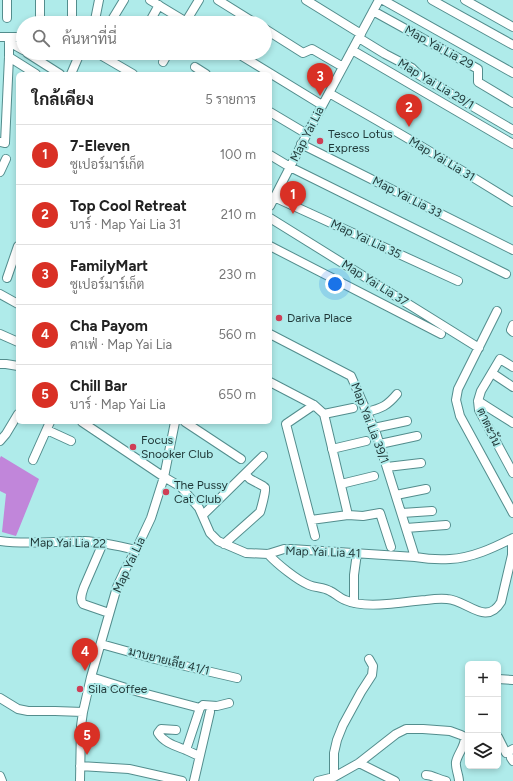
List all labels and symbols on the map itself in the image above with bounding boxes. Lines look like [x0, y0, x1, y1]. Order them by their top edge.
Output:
street label: Map Yai Lia 29 [402, 22, 476, 72]
street label: Map Yai Lia 29/1 [395, 56, 477, 112]
pin: 3 [307, 63, 333, 96]
pin: 2 [396, 94, 422, 127]
street label: Map Yai Lia [287, 104, 327, 164]
place label: Tesco Lotus Express [328, 127, 393, 155]
street label: Map Yai Lia 31 [407, 134, 477, 184]
marker: Tesco Lotus Express [315, 136, 325, 146]
street label: Map Yai Lia 33 [370, 174, 444, 220]
pin: 1 [280, 181, 306, 214]
street label: Map Yai Lia 35 [328, 217, 404, 261]
street label: Map Yai Lia 37 [339, 257, 411, 309]
your location [325, 274, 345, 294]
place label: Dariva Place [287, 311, 353, 325]
marker: Dariva Place [274, 313, 284, 323]
street label: Map Yai Lia 39/1 [348, 380, 392, 466]
street label: ตาตะวัน [474, 406, 504, 449]
place label: Focus Snooker Club [141, 433, 213, 461]
marker: Focus Snooker Club [128, 442, 138, 452]
place label: The Pussy Cat Club [174, 478, 229, 506]
marker: The Pussy Cat Club [161, 487, 171, 497]
street label: Map Yai Lia 22 [30, 535, 106, 551]
street label: Map Yai Lia [110, 535, 148, 595]
street label: Map Yai Lia 41 [285, 544, 361, 560]
pin: 4 [72, 638, 98, 671]
street label: มาบยายเลีย 41/1 [127, 643, 211, 678]
place label: Sila Coffee [88, 682, 148, 696]
marker: Sila Coffee [75, 684, 85, 694]
pin: 5 [74, 722, 100, 755]

